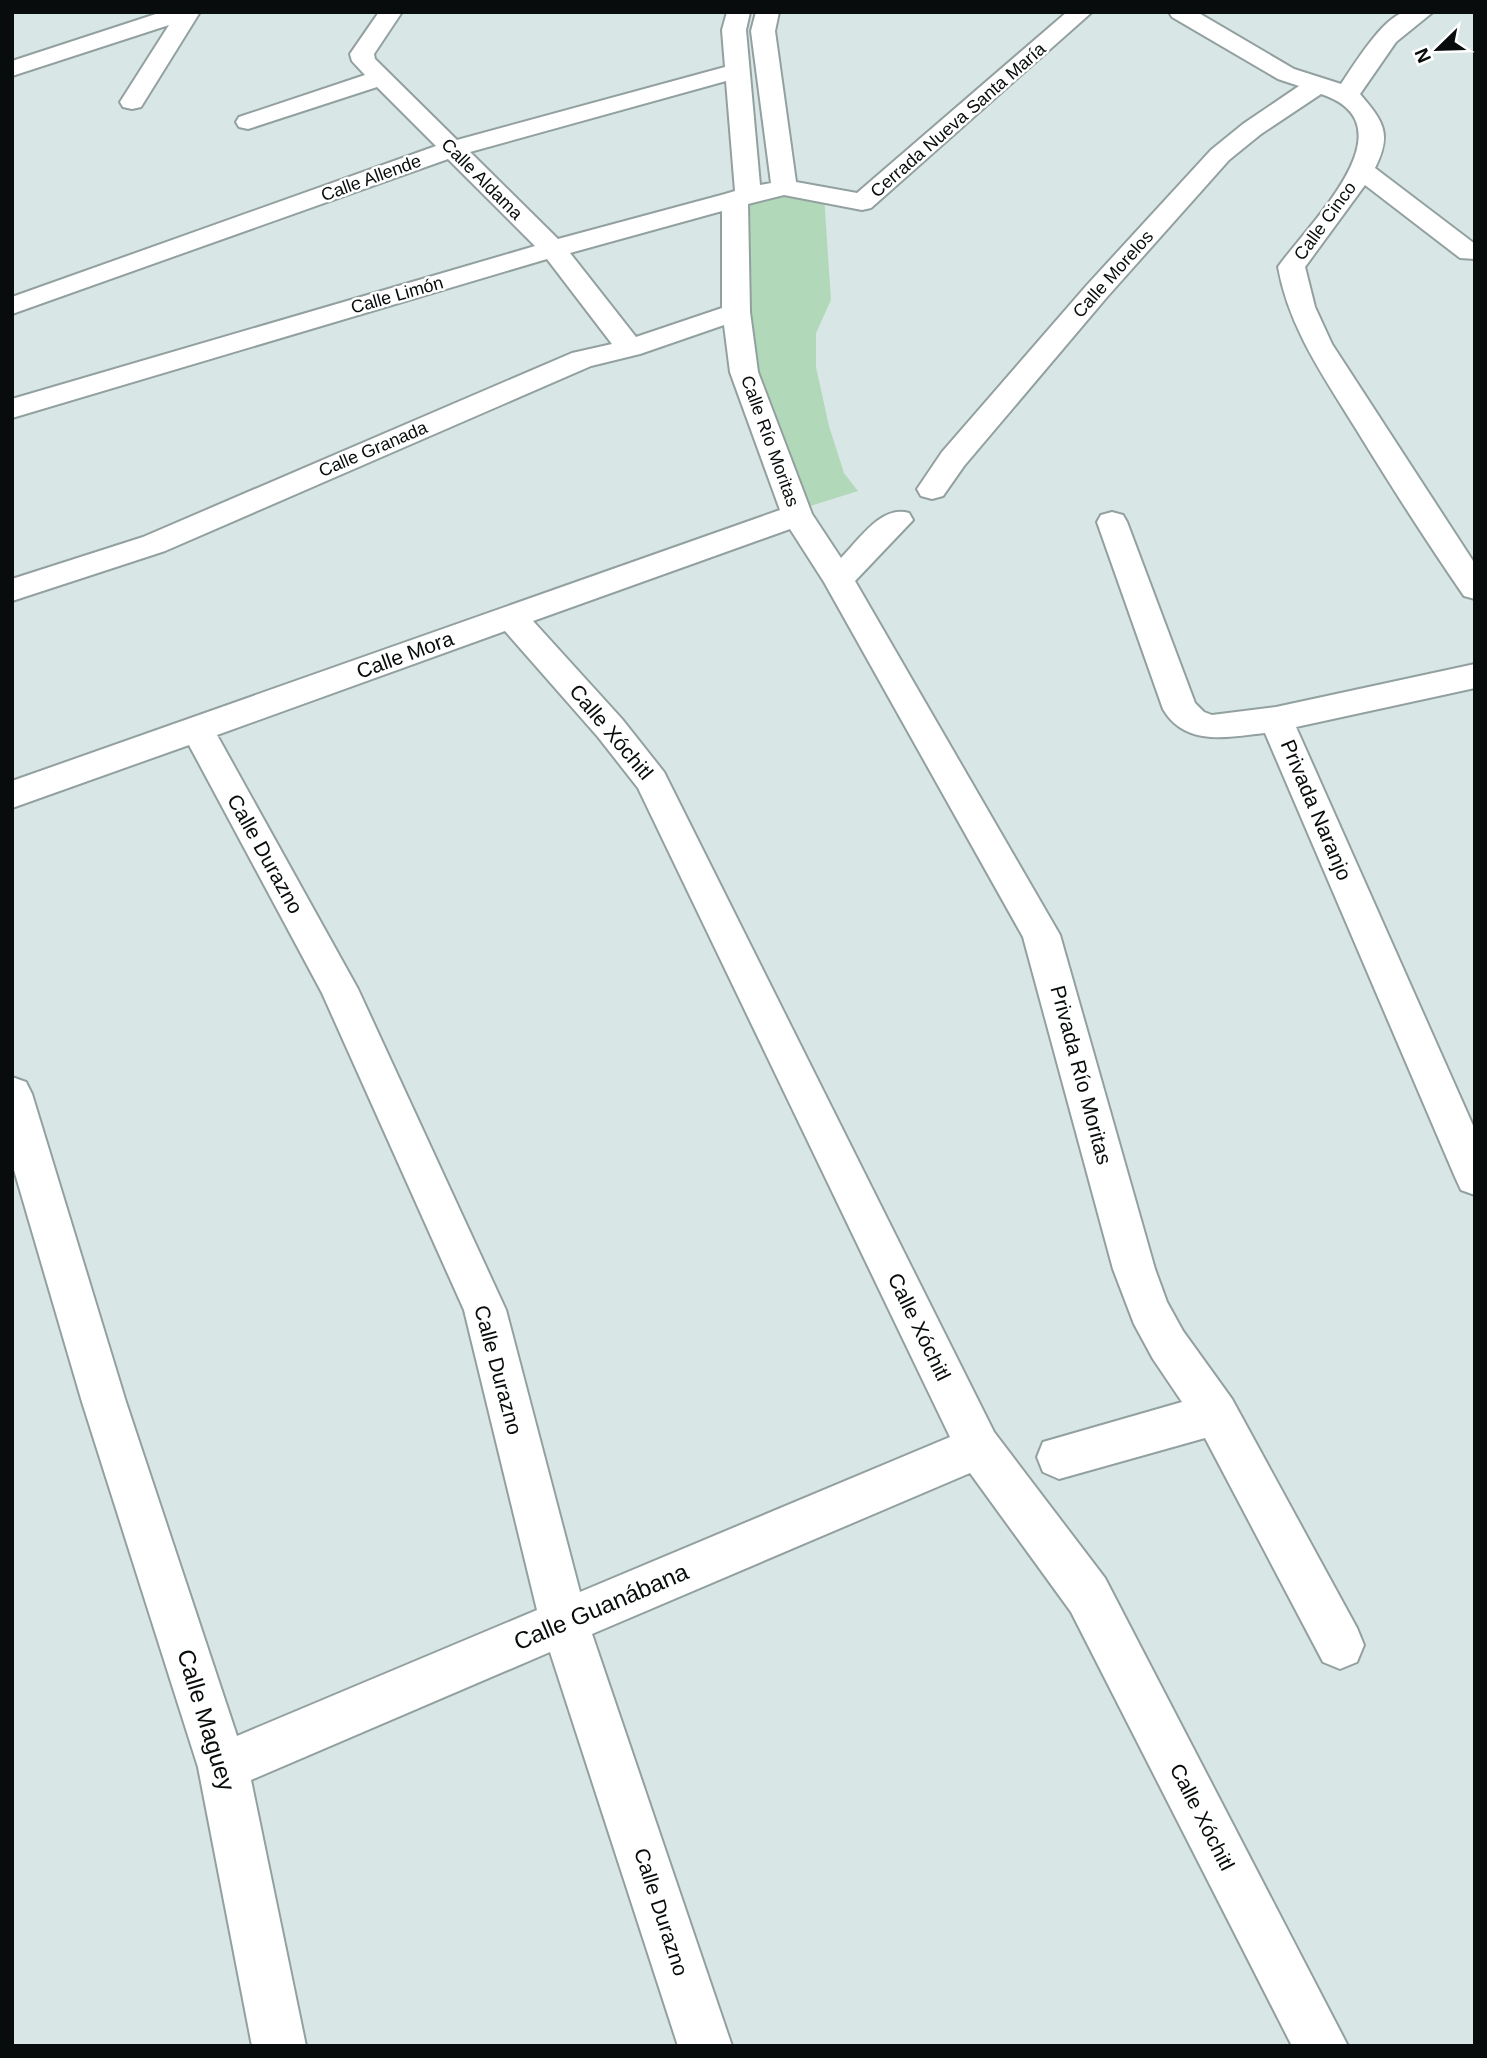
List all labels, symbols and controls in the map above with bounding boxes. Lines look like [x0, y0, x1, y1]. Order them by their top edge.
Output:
north arrow [1403, 14, 1473, 84]
street label: Cerrada Nueva Santa María [866, 38, 1050, 201]
text: N [1410, 45, 1435, 66]
street label: Calle Aldama [437, 134, 527, 224]
street label: Calle Allende [318, 151, 424, 205]
street label: Calle Cinco [1290, 178, 1360, 264]
street label: Calle Morelos [1069, 226, 1157, 322]
street label: Calle Limón [349, 272, 445, 318]
street label: Calle Río Moritas [737, 373, 803, 509]
street label: Calle Granada [316, 417, 431, 481]
street label: Calle Mora [353, 626, 457, 683]
street label: Calle Xóchitl [565, 680, 658, 784]
street label: Privada Naranjo [1276, 736, 1356, 884]
street label: Calle Durazno [223, 790, 308, 918]
street label: Privada Río Moritas [1047, 983, 1116, 1167]
street label: Calle Xóchitl [884, 1269, 955, 1384]
street label: Calle Durazno [470, 1303, 527, 1437]
street label: Calle Guanábana [510, 1557, 693, 1655]
street label: Calle Maguey [172, 1646, 241, 1794]
street label: Calle Xóchitl [1166, 1760, 1239, 1874]
street label: Calle Durazno [630, 1845, 693, 1979]

